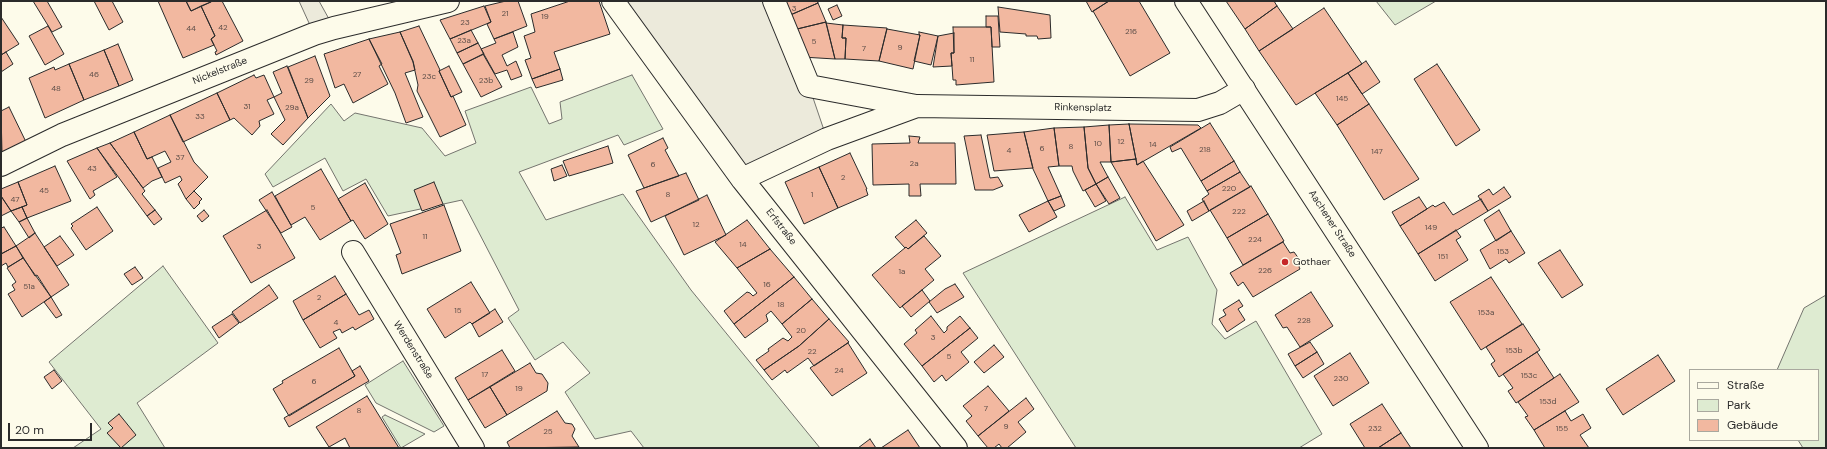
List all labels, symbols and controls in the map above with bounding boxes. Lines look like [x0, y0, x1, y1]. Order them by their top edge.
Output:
house number: 3 [792, 4, 796, 14]
house number: 21 [501, 9, 509, 19]
house number: 19 [541, 12, 549, 22]
house number: 23 [460, 18, 470, 28]
house number: 42 [218, 23, 228, 33]
house number: 44 [186, 24, 196, 34]
house number: 216 [1125, 27, 1137, 37]
house number: 23a [457, 36, 471, 46]
house number: 5 [812, 37, 816, 47]
house number: 9 [897, 43, 903, 53]
house number: 7 [862, 44, 866, 54]
street label: Nickelstraße [191, 55, 249, 87]
house number: 11 [970, 55, 974, 65]
house number: 46 [89, 70, 99, 80]
house number: 27 [353, 70, 361, 80]
house number: 23c [422, 72, 436, 82]
house number: 29 [304, 76, 314, 86]
house number: 23b [479, 76, 493, 86]
house number: 48 [51, 84, 61, 94]
house number: 145 [1336, 94, 1348, 104]
street label: Rinkensplatz [1054, 101, 1112, 115]
house number: 31 [243, 102, 251, 112]
house number: 29a [285, 103, 299, 113]
house number: 33 [195, 112, 205, 122]
house number: 12 [1117, 137, 1125, 147]
house number: 10 [1094, 139, 1102, 149]
house number: 14 [1149, 140, 1157, 150]
house number: 8 [1069, 142, 1073, 152]
house number: 6 [1039, 144, 1045, 154]
house number: 218 [1199, 145, 1211, 155]
house number: 4 [1007, 146, 1011, 156]
house number: 147 [1371, 147, 1383, 157]
house number: 37 [176, 153, 184, 163]
house number: 2a [910, 159, 918, 169]
house number: 6 [650, 160, 656, 170]
house number: 43 [87, 164, 97, 174]
house number: 2 [841, 173, 845, 183]
house number: 220 [1222, 184, 1236, 194]
house number: 45 [39, 186, 49, 196]
street label: Aachener Straße [1306, 188, 1358, 260]
house number: 8 [666, 190, 670, 200]
house number: 1 [811, 190, 813, 200]
house number: 47 [10, 195, 20, 205]
house number: 5 [311, 203, 315, 213]
street label: Erfstraße [763, 207, 799, 247]
house number: 222 [1232, 207, 1246, 217]
house number: 12 [692, 220, 700, 230]
house number: 149 [1425, 223, 1437, 233]
house number: 11 [423, 232, 427, 242]
house number: 224 [1248, 235, 1262, 245]
house number: 14 [739, 240, 747, 250]
house number: 3 [257, 242, 261, 252]
house number: 153 [1497, 247, 1509, 257]
house number: 151 [1438, 252, 1448, 262]
place label: Gothaer [1293, 256, 1331, 268]
marker: Gothaer [1280, 257, 1290, 267]
house number: 226 [1258, 266, 1272, 276]
house number: 1a [899, 267, 905, 277]
house number: 16 [763, 280, 771, 290]
house number: 51a [23, 282, 35, 292]
house number: 2 [317, 293, 321, 303]
house number: 18 [777, 300, 785, 310]
house number: 15 [454, 306, 462, 316]
house number: 153a [1478, 308, 1494, 318]
house number: 228 [1297, 316, 1311, 326]
house number: 4 [334, 318, 338, 328]
street label: Werdenstraße [390, 319, 436, 381]
house number: 20 [796, 326, 806, 336]
house number: 3 [931, 333, 935, 343]
house number: 153b [1505, 346, 1523, 356]
house number: 22 [807, 347, 817, 357]
house number: 5 [947, 352, 951, 362]
house number: 24 [834, 366, 844, 376]
legend [1689, 369, 1819, 441]
house number: 17 [482, 370, 488, 380]
house number: 153c [1521, 371, 1537, 381]
house number: 230 [1334, 374, 1348, 384]
house number: 6 [311, 377, 317, 387]
text: Straße [1727, 377, 1764, 393]
house number: 19 [515, 384, 523, 394]
house number: 153d [1539, 397, 1557, 407]
text: Park [1727, 397, 1751, 413]
house number: 7 [984, 404, 988, 414]
house number: 8 [357, 406, 361, 416]
scale bar [10, 415, 94, 441]
text: Gebäude [1727, 417, 1778, 433]
text: 20 m [15, 422, 44, 438]
house number: 9 [1003, 422, 1009, 432]
house number: 232 [1368, 424, 1382, 434]
house number: 155 [1556, 424, 1568, 434]
house number: 25 [543, 427, 553, 437]

